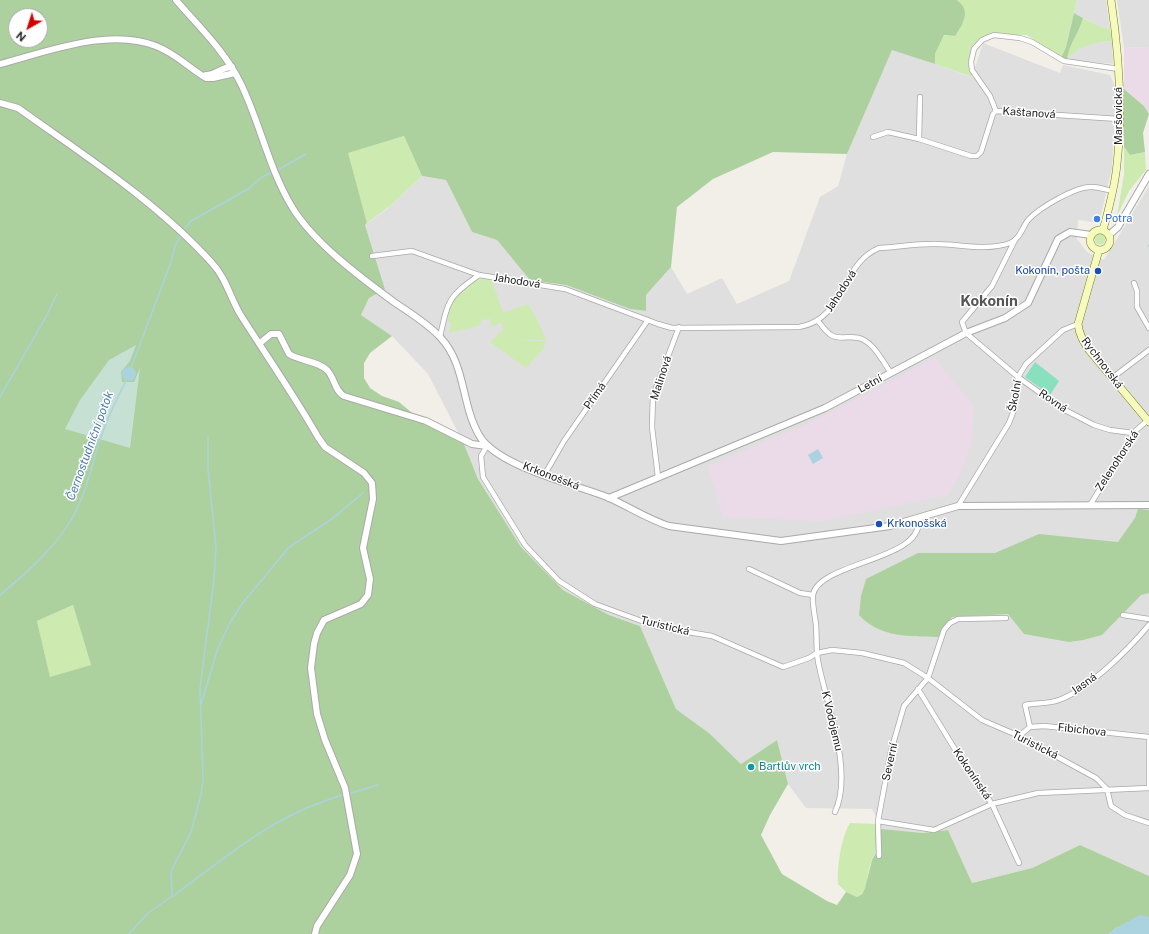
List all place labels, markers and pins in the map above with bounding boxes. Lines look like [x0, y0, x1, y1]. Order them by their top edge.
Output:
place label: Potra [1105, 212, 1132, 226]
marker: Potra [1092, 214, 1102, 224]
place label: Kokonín, pošta [1015, 264, 1090, 278]
marker: Kokonín, pošta [1093, 266, 1103, 276]
place label: Krkonošská [887, 517, 947, 531]
marker: Krkonošská [874, 519, 884, 529]
place label: Bartlův vrch [759, 760, 821, 774]
marker: Bartlův vrch [746, 762, 756, 772]

